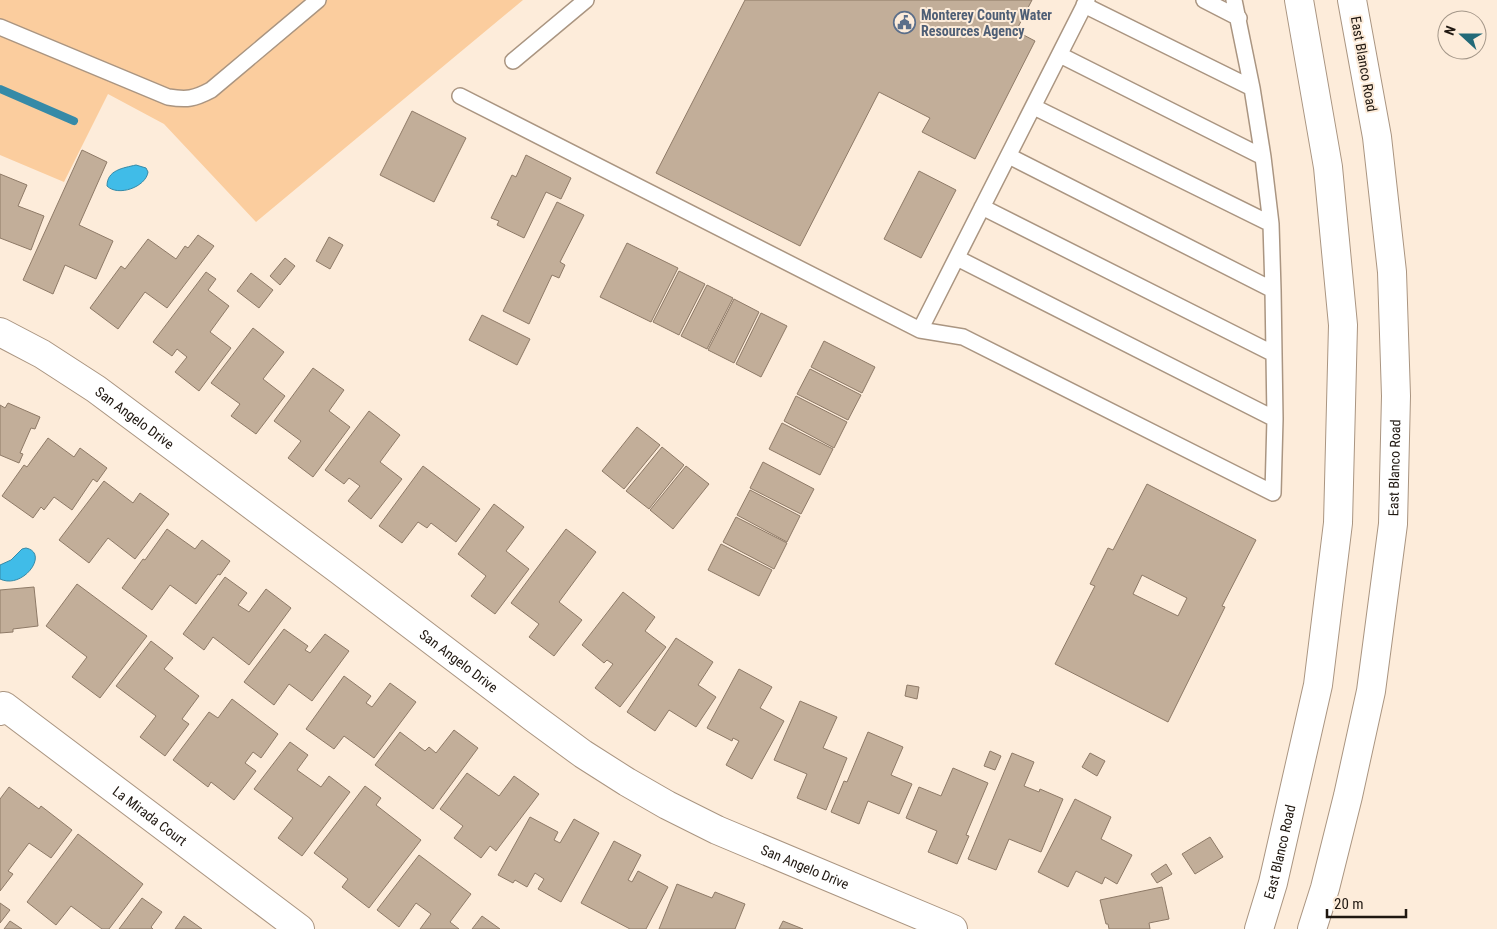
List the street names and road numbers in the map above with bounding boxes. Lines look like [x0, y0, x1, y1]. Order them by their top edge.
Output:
street label: East Blanco Road [1348, 15, 1380, 113]
street label: San Angelo Drive [92, 383, 177, 452]
street label: East Blanco Road [1385, 419, 1403, 516]
street label: San Angelo Drive [417, 626, 501, 696]
street label: La Mirada Court [110, 783, 190, 849]
street label: East Blanco Road [1261, 803, 1299, 901]
street label: San Angelo Drive [759, 841, 852, 893]

